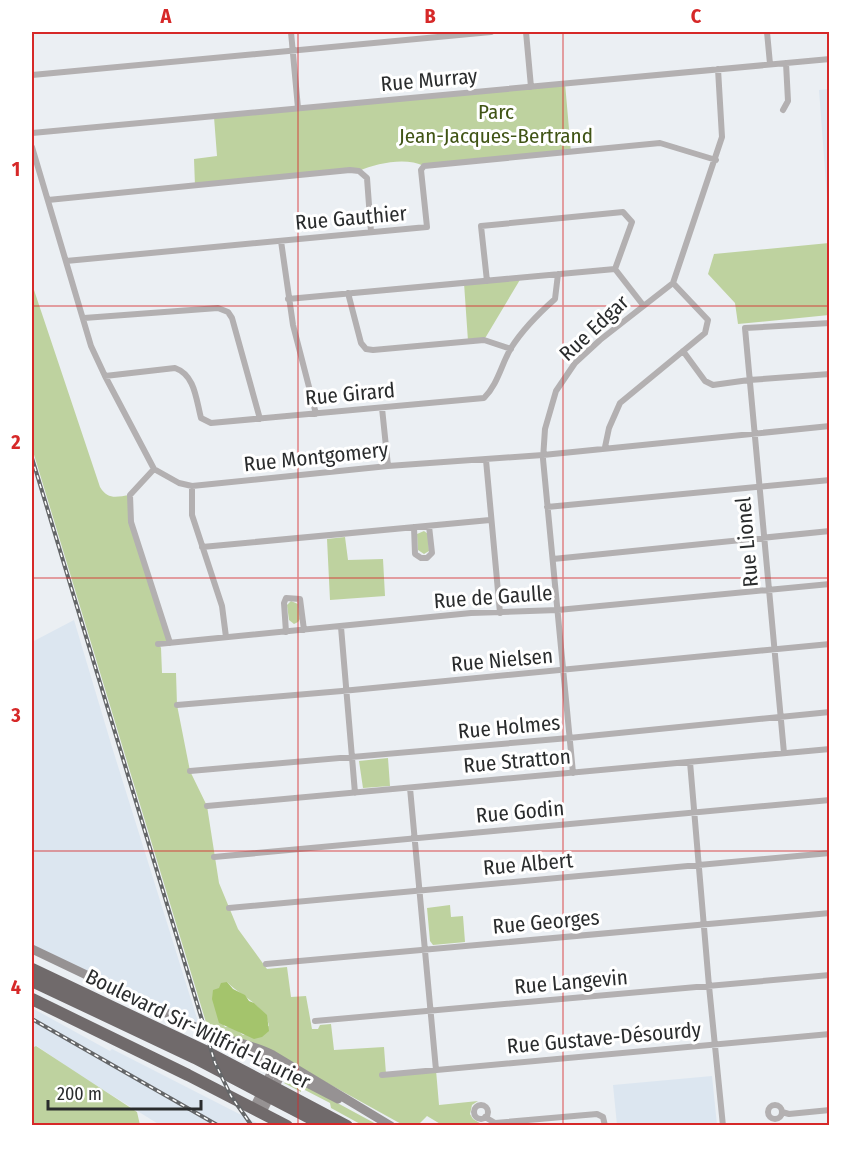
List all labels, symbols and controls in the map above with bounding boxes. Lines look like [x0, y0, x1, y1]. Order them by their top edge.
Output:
text: A [160, 4, 173, 28]
text: B [424, 4, 436, 28]
text: C [691, 4, 702, 28]
street label: Rue Murray [380, 63, 479, 97]
park label: Parc Jean-Jacques-Bertrand [399, 99, 593, 149]
text: 1 [12, 157, 20, 181]
street label: Rue Gauthier [294, 200, 409, 236]
street label: Rue Edgar [554, 289, 635, 367]
street label: Rue Girard [304, 377, 396, 411]
text: 2 [10, 430, 21, 454]
street label: Rue Montgomery [242, 436, 390, 478]
street label: Rue Lionel [730, 495, 764, 588]
street label: Rue de Gaulle [433, 580, 553, 614]
street label: Rue Nielsen [450, 643, 554, 677]
text: 3 [10, 703, 21, 727]
street label: Rue Holmes [457, 710, 561, 744]
street label: Rue Stratton [462, 743, 572, 779]
street label: Rue Godin [475, 795, 565, 829]
street label: Rue Albert [482, 847, 574, 881]
street label: Rue Georges [492, 904, 601, 940]
street label: Boulevard Sir-Wilfrid-Laurier [81, 963, 315, 1095]
street label: Rue Langevin [513, 964, 629, 1000]
text: 4 [11, 975, 21, 999]
street label: Rue Gustave-Désourdy [506, 1017, 703, 1059]
scale bar [48, 1073, 201, 1111]
text: 200 m [57, 1083, 102, 1105]

